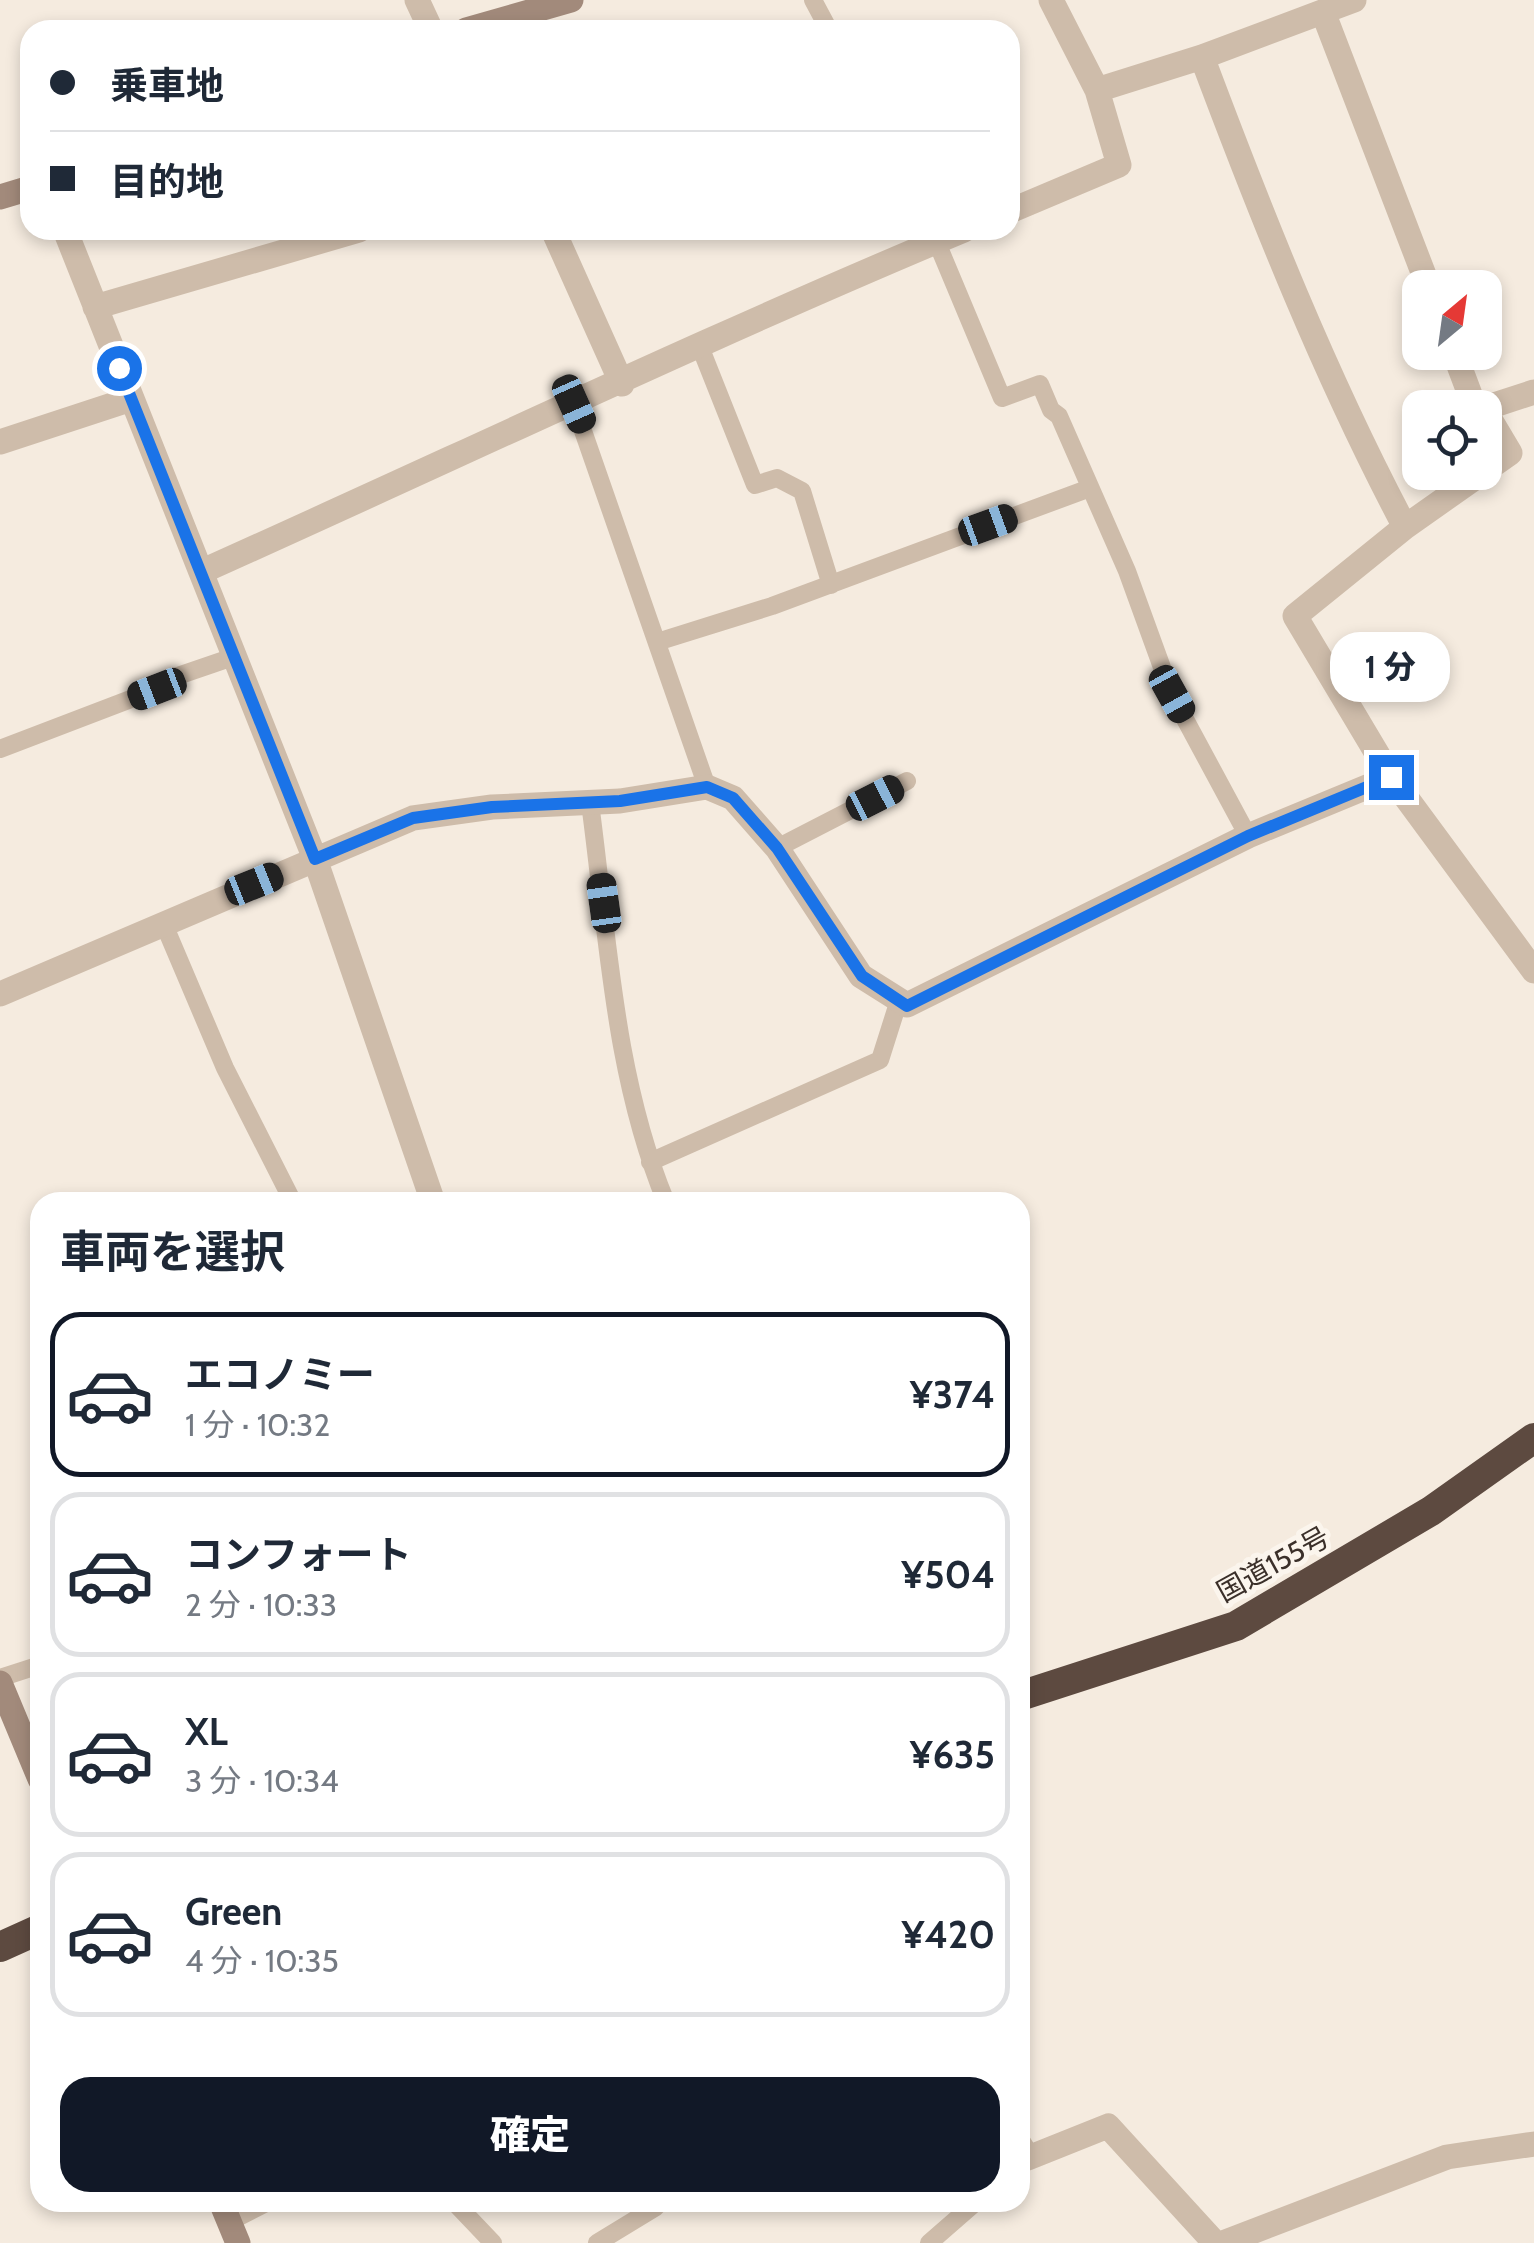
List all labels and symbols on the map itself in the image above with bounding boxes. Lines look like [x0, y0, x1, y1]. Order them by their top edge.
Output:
north arrow [1402, 270, 1502, 370]
route start [97, 346, 142, 391]
car [548, 370, 600, 438]
car [955, 501, 1021, 549]
callout: 1 分 [1331, 632, 1451, 702]
car [1144, 660, 1200, 728]
car [124, 664, 190, 714]
route end [1369, 755, 1414, 800]
car [841, 771, 909, 825]
car [221, 859, 287, 909]
car [585, 871, 623, 935]
street label: 国道155号 [1211, 1519, 1335, 1609]

